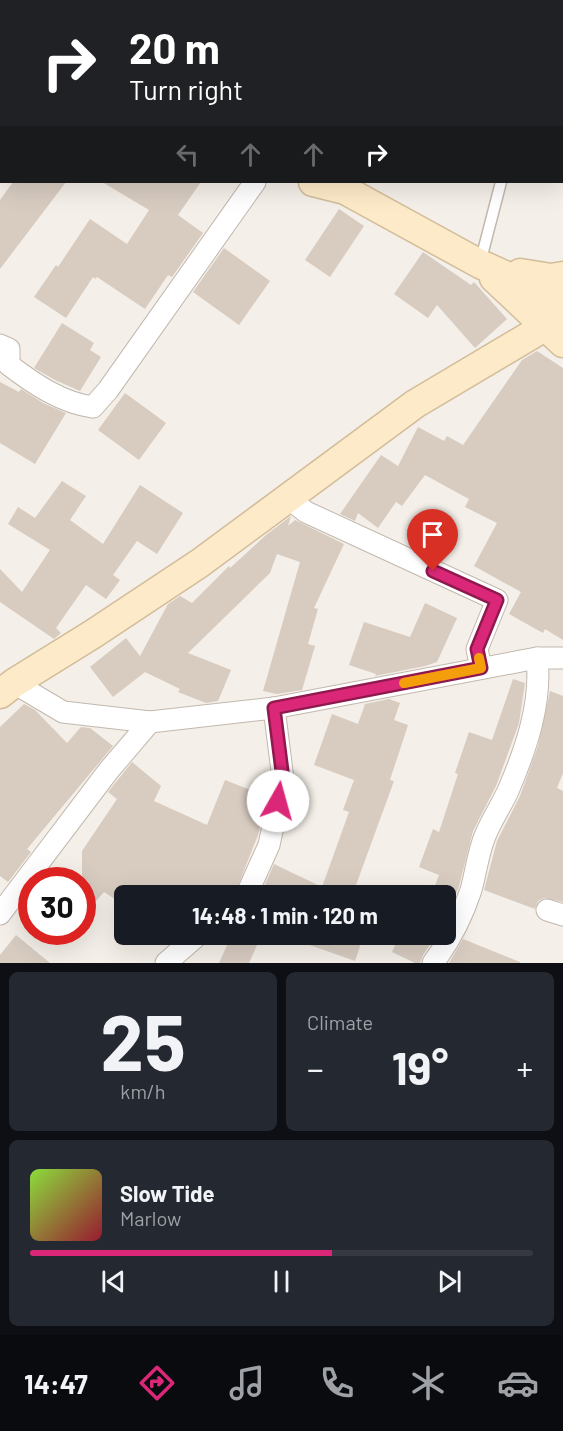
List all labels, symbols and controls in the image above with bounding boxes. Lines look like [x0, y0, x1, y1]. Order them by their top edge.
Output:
text: 20 m [129, 22, 220, 72]
icon: right [30, 24, 108, 102]
text: Turn right [129, 73, 243, 105]
icon: left [171, 138, 204, 171]
icon: ahead [234, 138, 267, 171]
icon: ahead [297, 138, 330, 171]
icon: right [360, 138, 393, 171]
pin [407, 509, 458, 571]
icon: arrive [416, 518, 449, 551]
position arrow [246, 769, 310, 833]
speed limit sign: 30 [18, 867, 96, 945]
text: 14:48 · 1 min · 120 m [192, 902, 378, 928]
text: 25 [100, 993, 186, 1087]
text: Climate [307, 1010, 373, 1034]
text: 19° [392, 1040, 448, 1094]
text: − [307, 1048, 324, 1088]
text: + [517, 1048, 533, 1088]
text: km/h [120, 1079, 166, 1103]
text: Slow Tide [120, 1180, 215, 1206]
text: Marlow [120, 1206, 181, 1230]
icon: previous [97, 1265, 130, 1298]
icon: pause [265, 1265, 298, 1298]
icon: next [433, 1265, 466, 1298]
icon: directions [136, 1362, 178, 1404]
icon: music [226, 1362, 268, 1404]
icon: phone [316, 1362, 358, 1404]
icon: climate [407, 1362, 449, 1404]
icon: car [497, 1362, 539, 1404]
text: 14:47 [24, 1367, 88, 1399]

